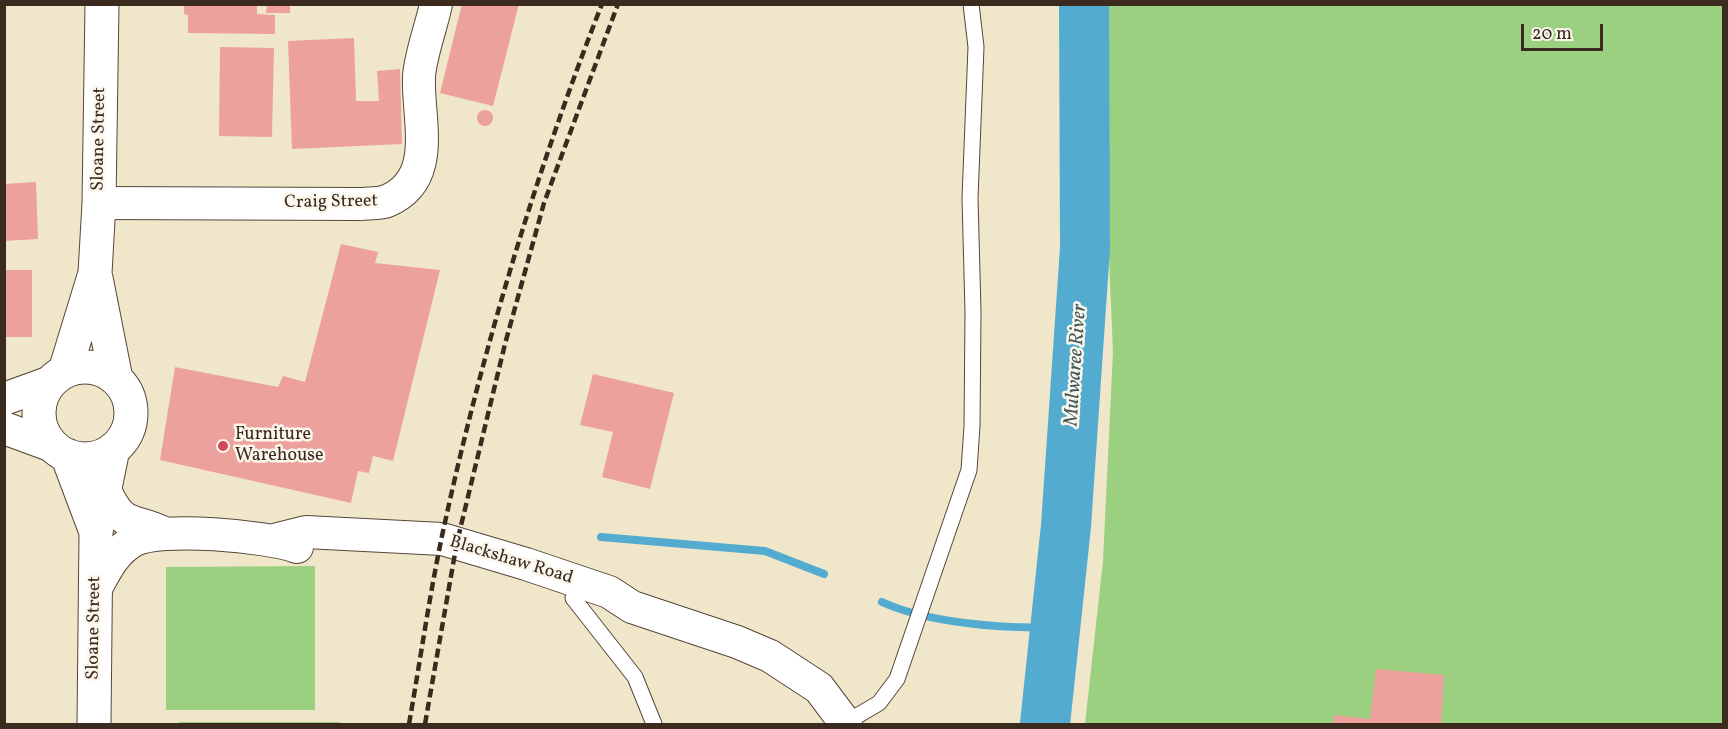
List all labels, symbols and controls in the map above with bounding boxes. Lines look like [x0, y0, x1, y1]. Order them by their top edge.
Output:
scale bar [1524, 12, 1606, 50]
text: 20 m [1532, 22, 1572, 47]
street label: Sloane Street [88, 87, 112, 191]
street label: Craig Street [284, 191, 378, 215]
water label: Mulwaree River [1061, 303, 1093, 427]
place label: Furniture Warehouse [235, 425, 324, 468]
marker: Furniture Warehouse [216, 439, 230, 453]
street label: Blackshaw Road [447, 532, 575, 590]
street label: Sloane Street [83, 576, 107, 680]

